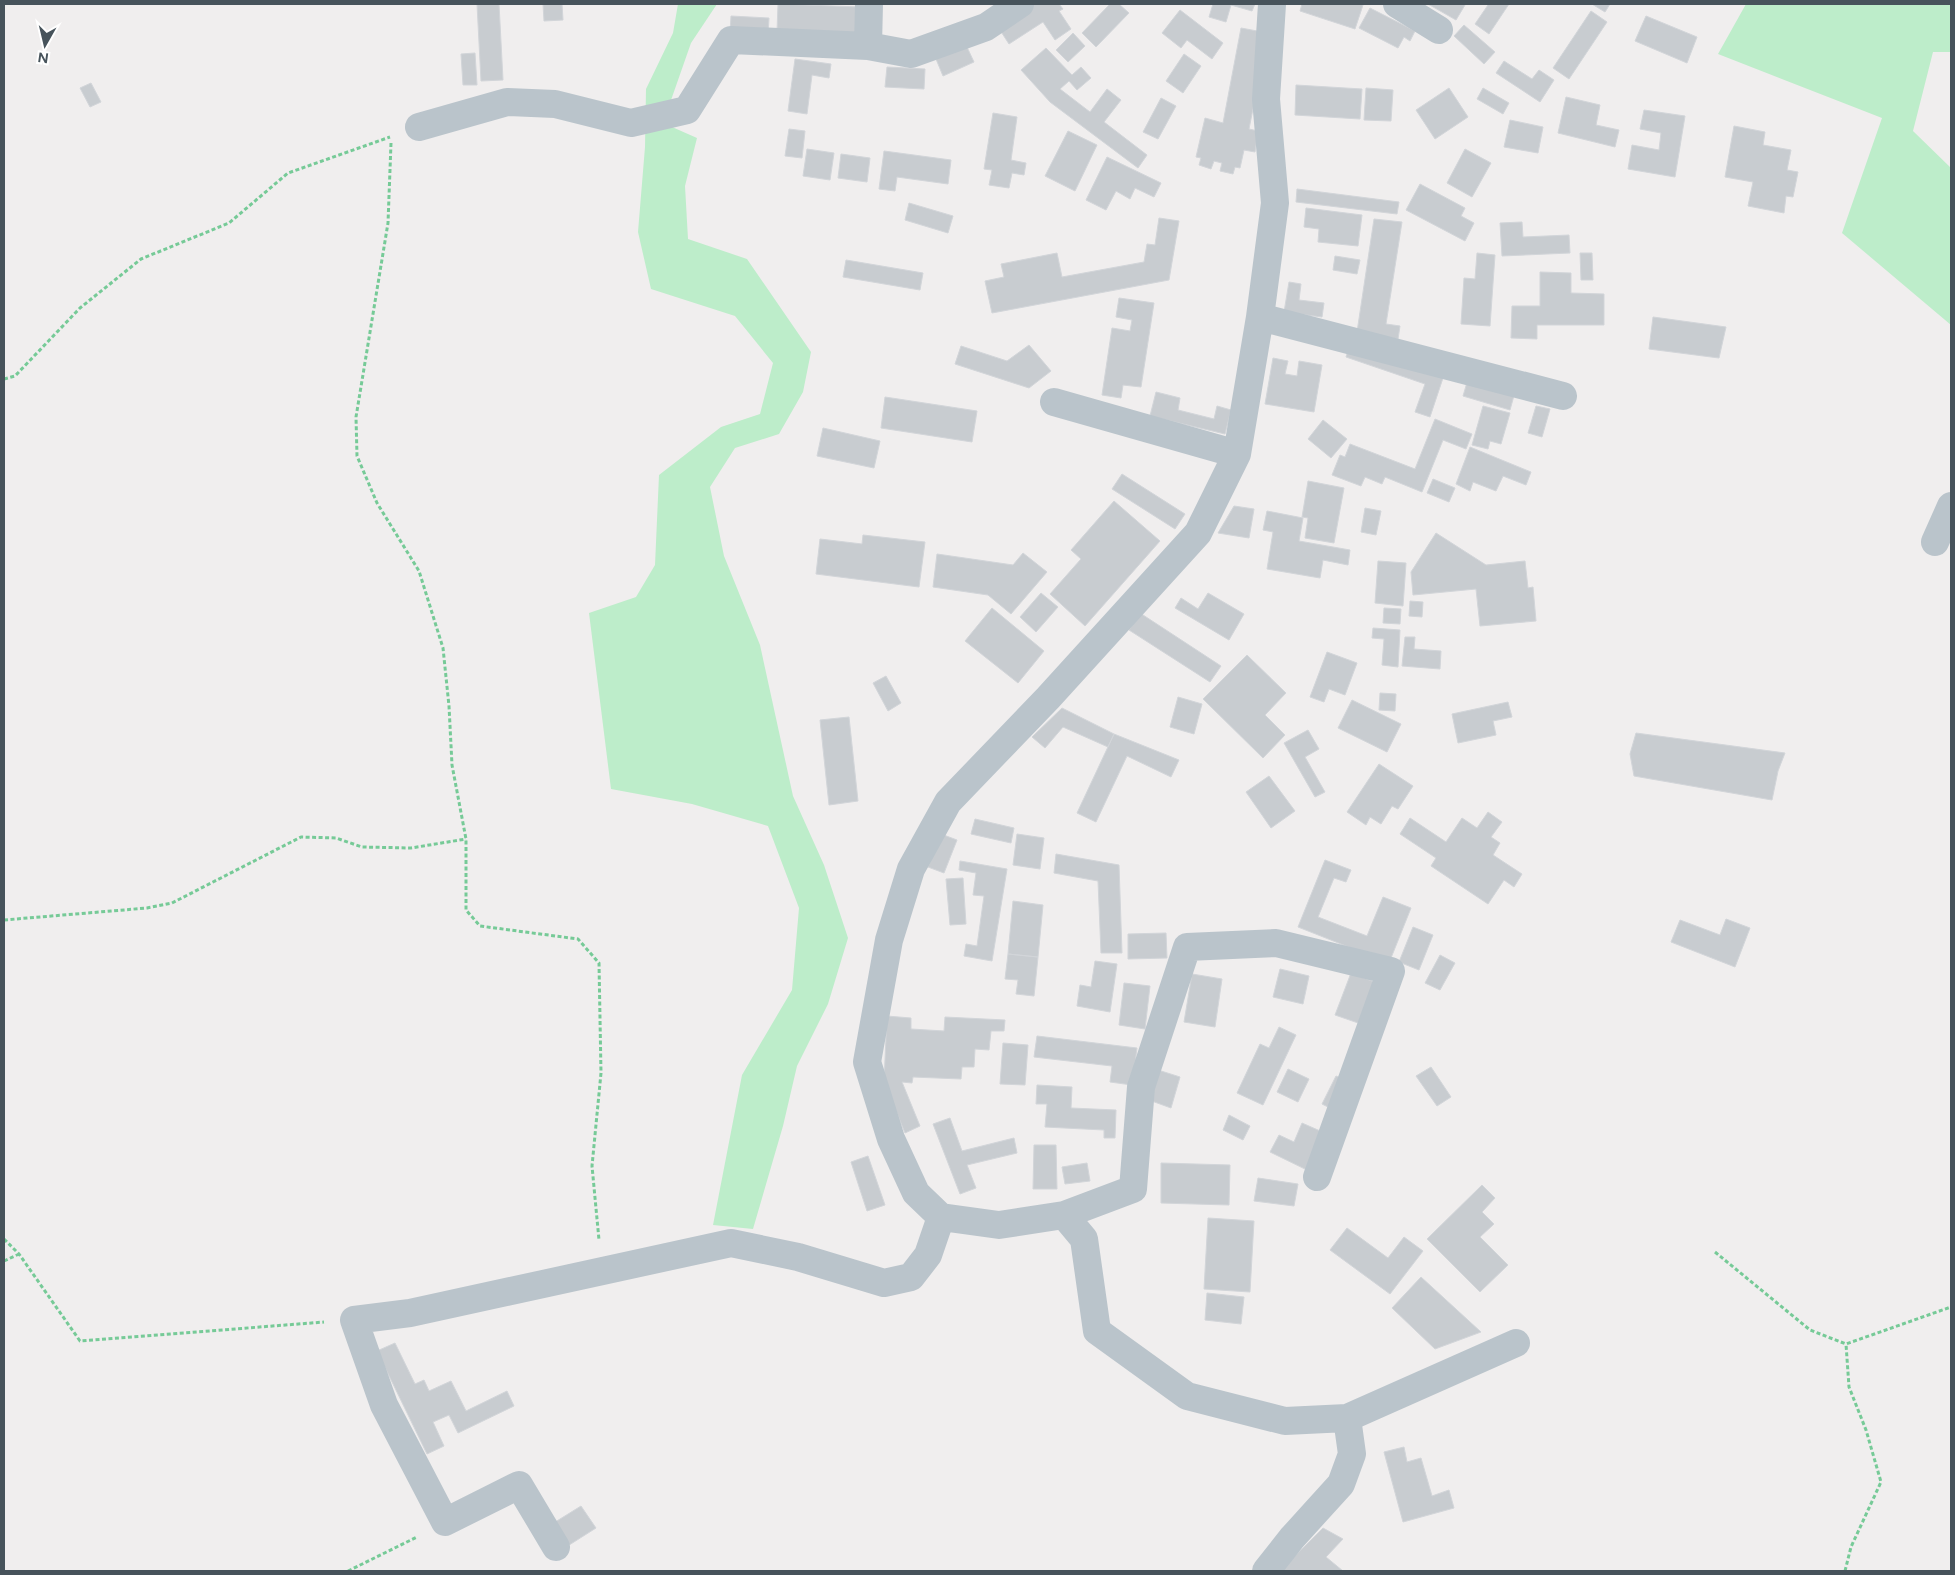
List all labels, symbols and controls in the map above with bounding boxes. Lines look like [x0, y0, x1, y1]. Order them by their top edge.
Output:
north arrow [20, 20, 70, 70]
text: N [37, 48, 50, 67]

